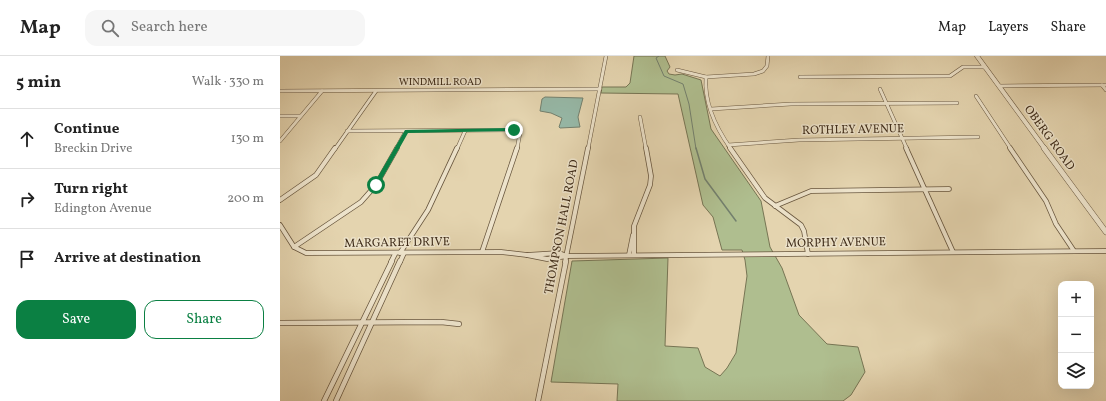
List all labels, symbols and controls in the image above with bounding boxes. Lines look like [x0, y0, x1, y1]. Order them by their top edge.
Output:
search box [85, 10, 365, 46]
text: Map [20, 15, 61, 41]
icon: search [99, 17, 121, 39]
text: Search here [131, 17, 208, 38]
text: Map [938, 18, 966, 37]
text: Layers [988, 18, 1028, 37]
text: Share [1050, 18, 1086, 37]
text: 5 min [16, 71, 61, 94]
text: Walk · 330 m [192, 73, 264, 91]
street label: WINDMILL ROAD [399, 75, 481, 89]
street label: OBERG ROAD [1020, 102, 1078, 174]
text: Continue [54, 119, 119, 140]
route end [505, 121, 523, 139]
street label: ROTHLEY AVENUE [802, 121, 904, 139]
icon: ahead [16, 128, 38, 150]
text: 130 m [231, 130, 264, 148]
text: Breckin Drive [54, 140, 132, 158]
street label: THOMPSON HALL ROAD [541, 158, 583, 296]
route start [367, 176, 385, 194]
text: Turn right [54, 179, 128, 200]
icon: right [16, 188, 38, 210]
text: 200 m [227, 190, 264, 208]
text: Edington Avenue [54, 200, 152, 218]
street label: MARGARET DRIVE [344, 234, 450, 252]
street label: MORPHY AVENUE [786, 234, 886, 252]
icon: arrive [16, 248, 38, 270]
text: Arrive at destination [54, 248, 201, 269]
map controls [1058, 281, 1094, 389]
button: + [1058, 281, 1094, 317]
button: Save [16, 300, 136, 339]
button: Share [144, 300, 264, 339]
button: − [1058, 317, 1094, 353]
button: layers [1058, 353, 1094, 389]

